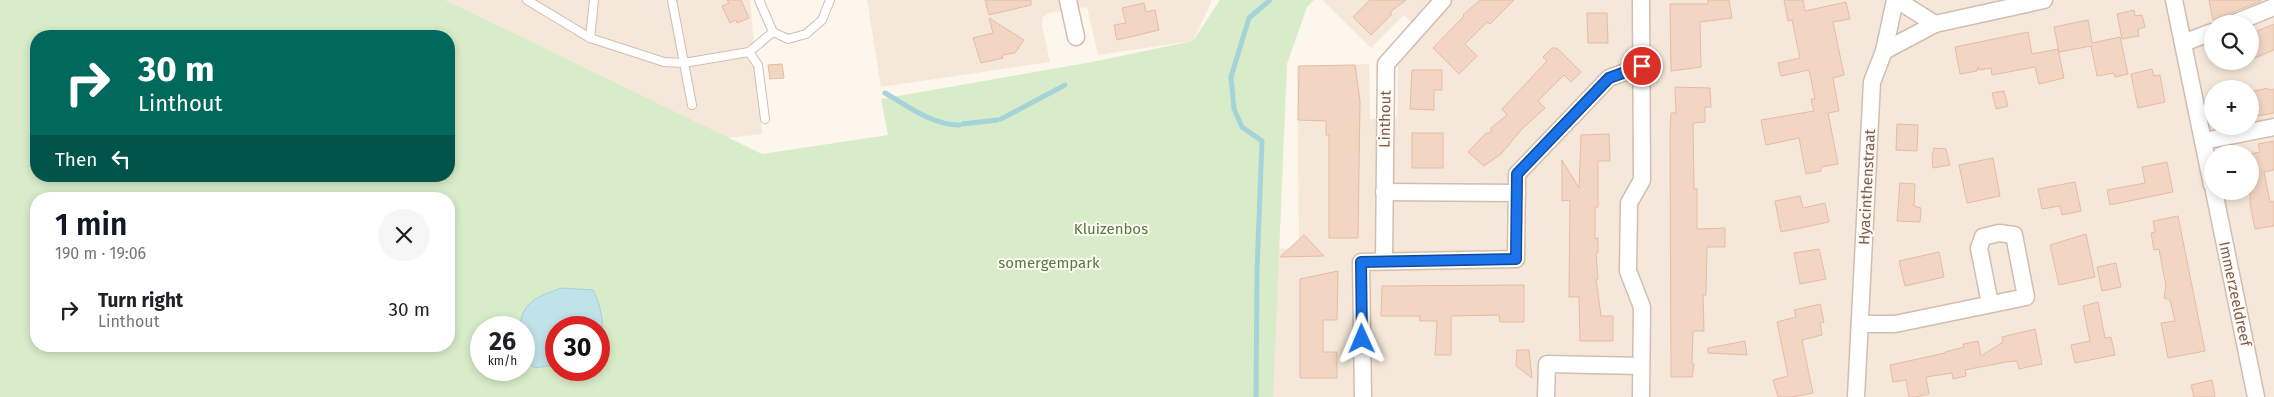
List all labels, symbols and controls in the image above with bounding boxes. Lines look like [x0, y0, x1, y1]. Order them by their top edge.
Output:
map controls [2204, 15, 2259, 200]
button: search [2204, 15, 2259, 70]
pin [1621, 45, 1663, 87]
text: 30 m [138, 48, 215, 90]
icon: right [55, 50, 120, 115]
icon: arrive [1628, 52, 1656, 80]
button: + [2204, 80, 2259, 135]
street label: Linthout [1375, 89, 1395, 148]
text: Linthout [138, 90, 222, 117]
street label: Hyacinthenstraat [1855, 128, 1879, 246]
icon: left [107, 145, 135, 173]
button: − [2204, 145, 2259, 200]
text: Then [55, 148, 97, 171]
text: 1 min [55, 207, 127, 243]
button: close [378, 209, 430, 261]
park label: Kluizenbos [1074, 220, 1148, 238]
street label: Immerzeeldreef [2215, 240, 2255, 349]
text: 190 m · 19:06 [55, 244, 146, 263]
park label: somergempark [998, 254, 1100, 272]
text: Turn right [98, 289, 183, 312]
icon: right [55, 296, 83, 324]
text: 30 m [389, 298, 430, 321]
text: Linthout [98, 312, 159, 331]
position arrow [1335, 312, 1387, 364]
speed limit sign: 30 [545, 316, 610, 381]
text: 26 [489, 327, 516, 357]
text: km/h [488, 354, 517, 368]

